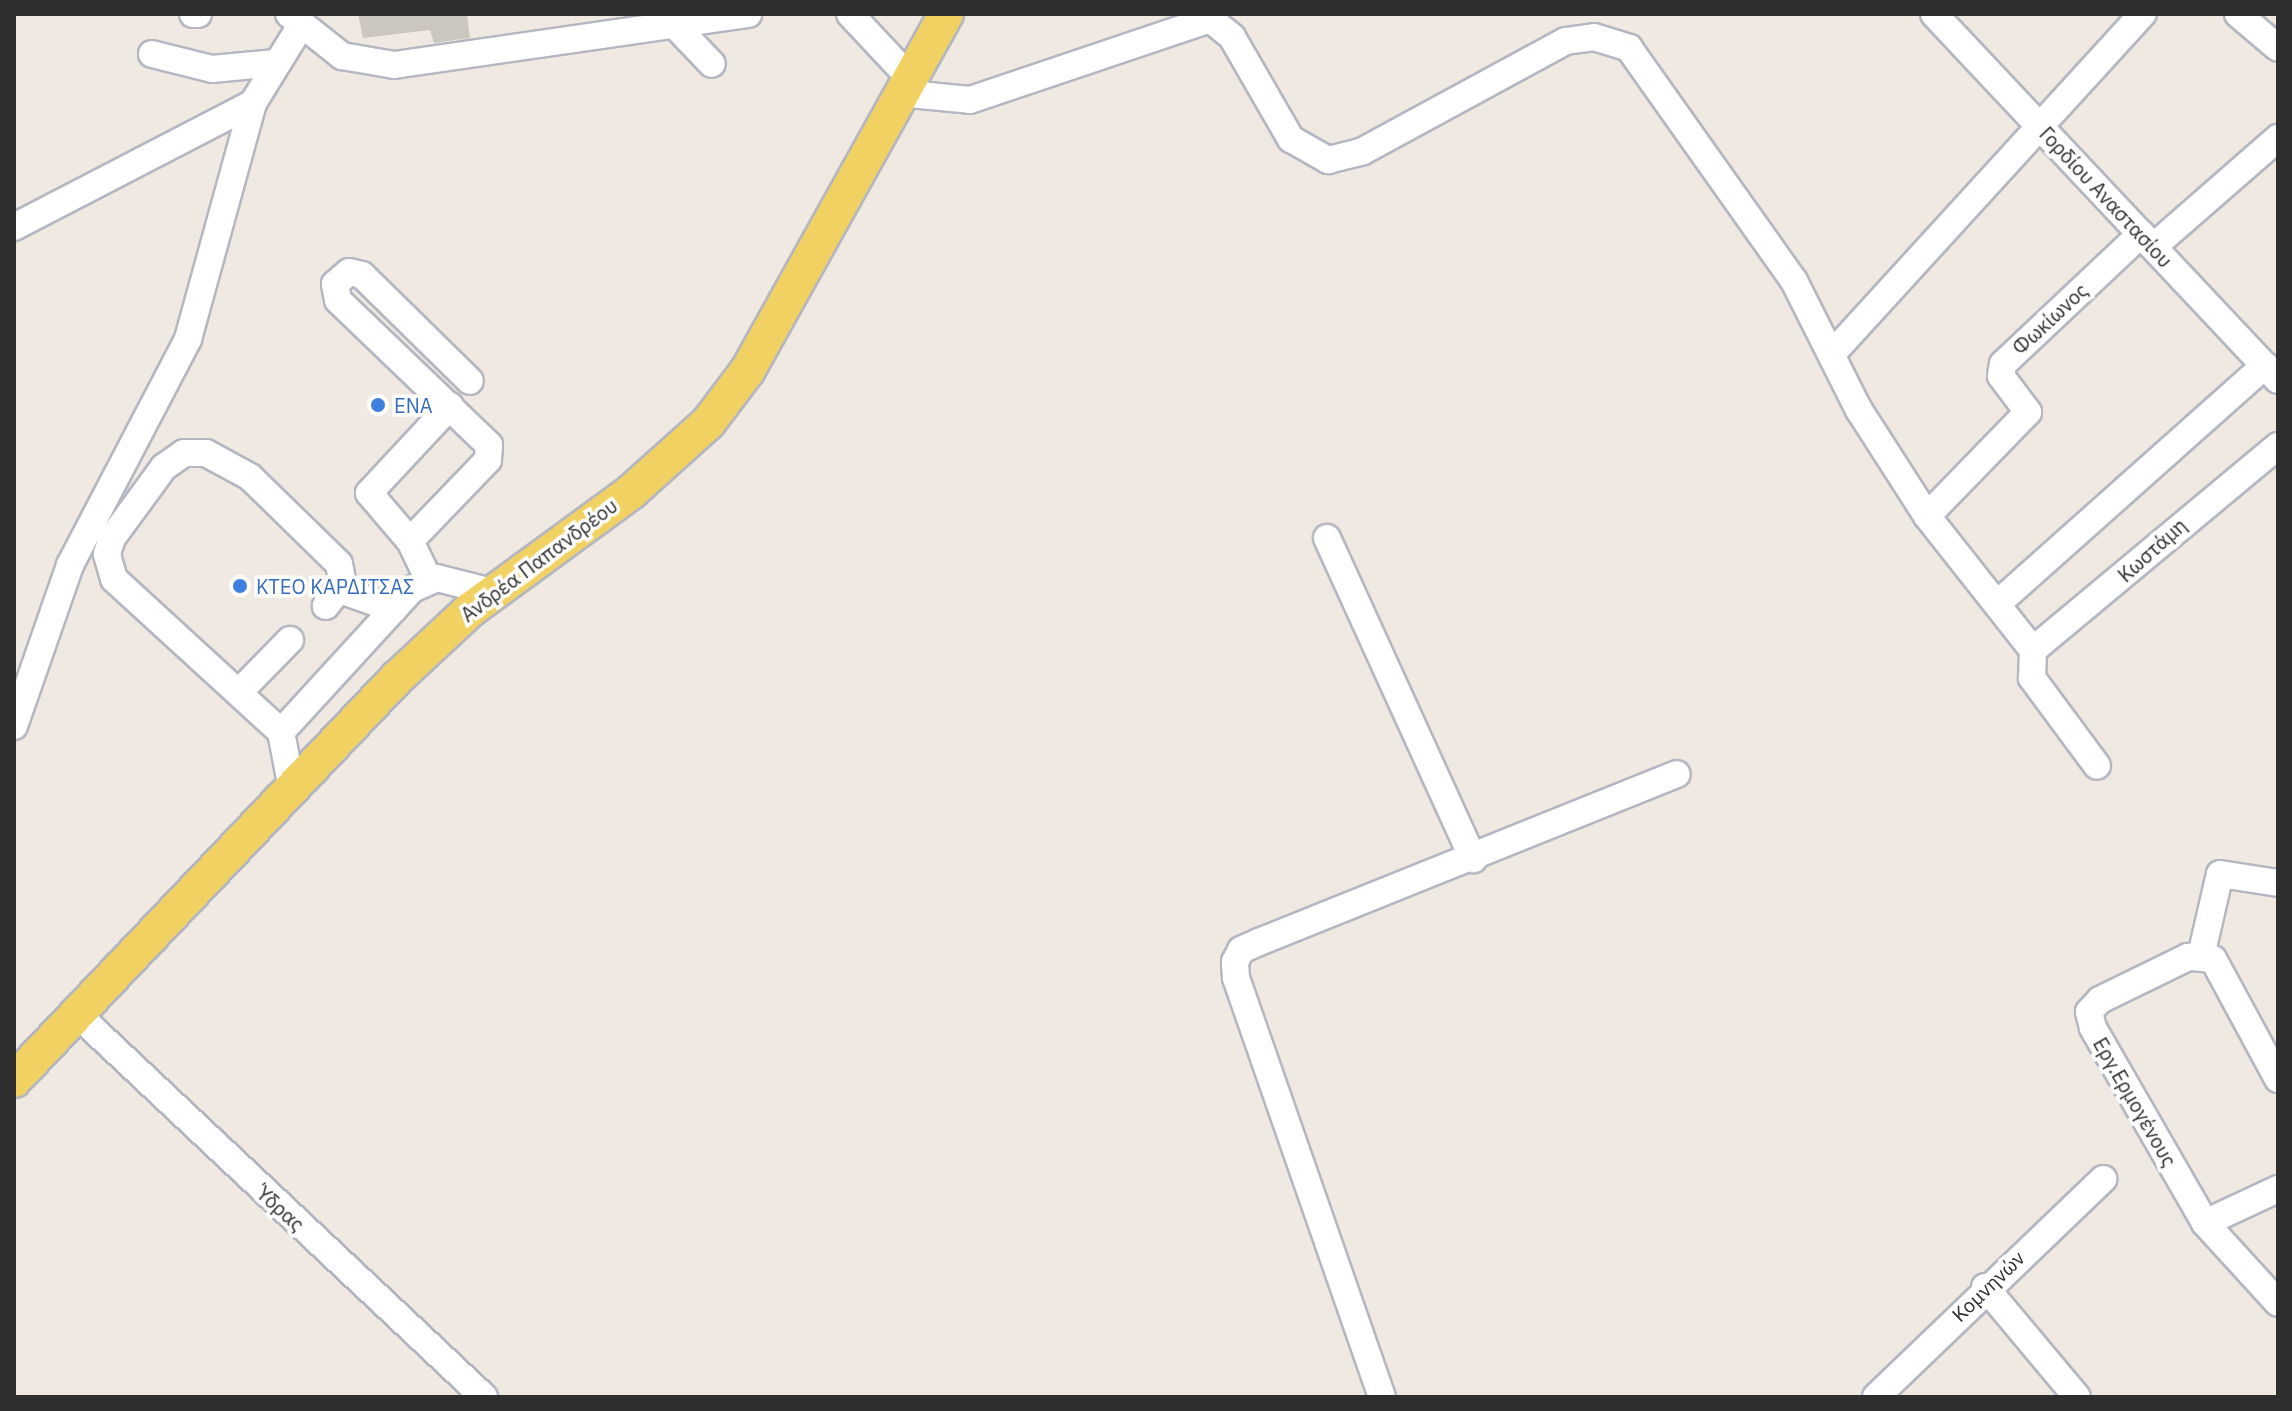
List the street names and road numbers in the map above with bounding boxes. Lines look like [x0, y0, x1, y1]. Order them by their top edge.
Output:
street label: Γορδίου Αναστασίου [2035, 122, 2177, 272]
street label: Φωκίωνος [2008, 278, 2092, 360]
street label: Ανδρέα Παπανδρέου [456, 493, 622, 627]
street label: Κωστάμη [2113, 513, 2191, 587]
street label: Εργ.Ερμογένους [2088, 1033, 2182, 1171]
street label: Ύδρας [251, 1180, 309, 1236]
street label: Κομνηνών [1947, 1246, 2029, 1326]

